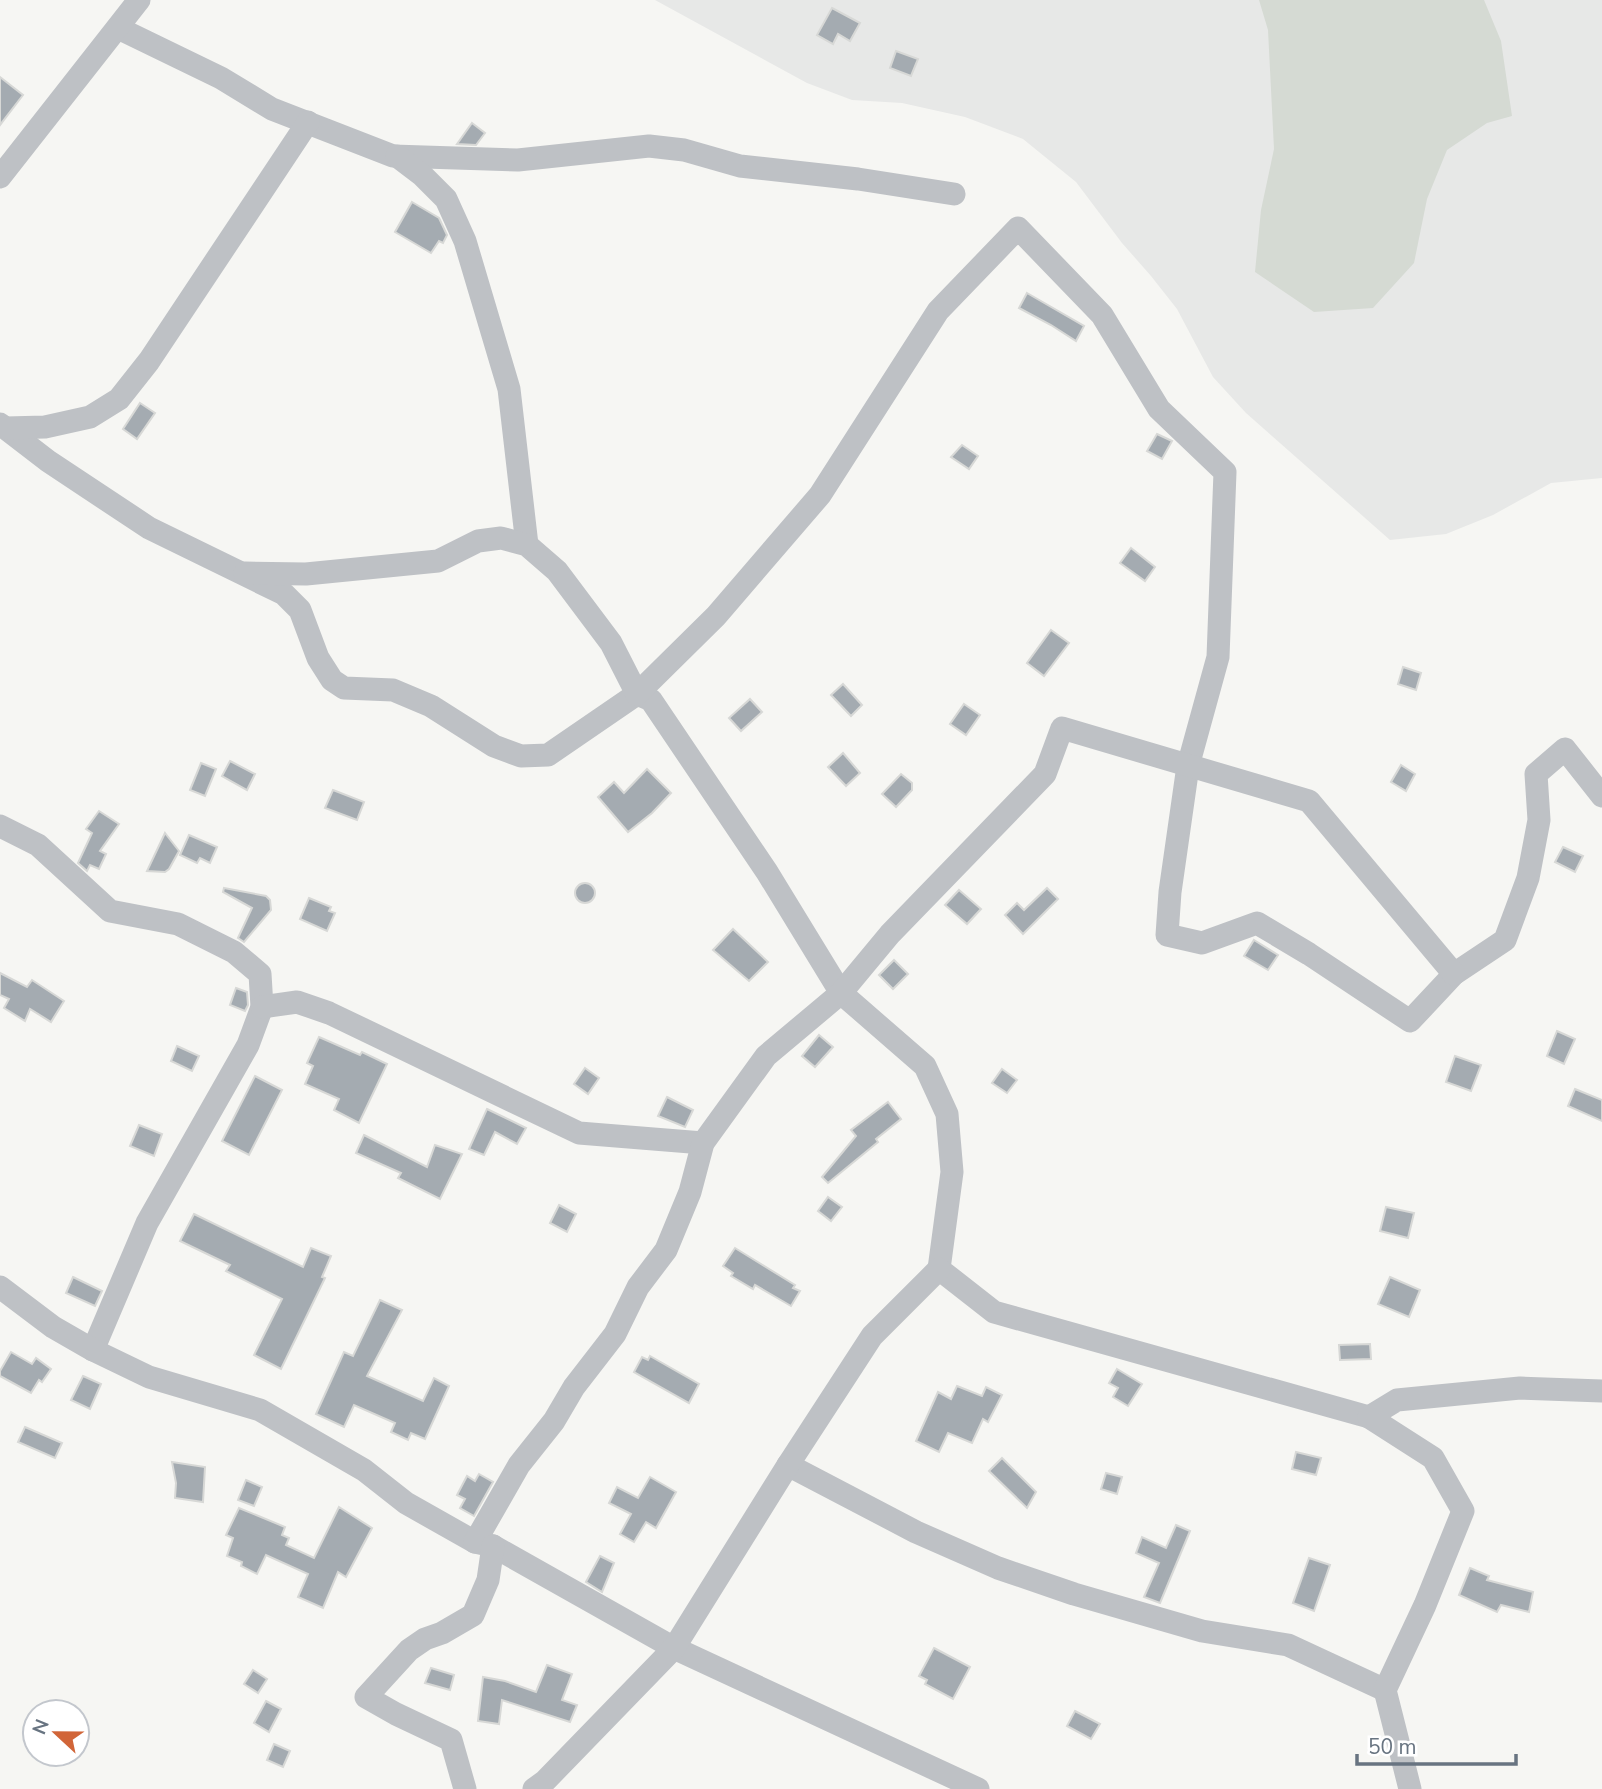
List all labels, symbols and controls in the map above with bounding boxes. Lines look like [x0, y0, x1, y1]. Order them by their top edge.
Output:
north arrow [21, 1698, 91, 1768]
text: N [26, 1716, 56, 1738]
scale bar [1357, 1722, 1516, 1766]
text: 50 m [1368, 1733, 1417, 1761]

